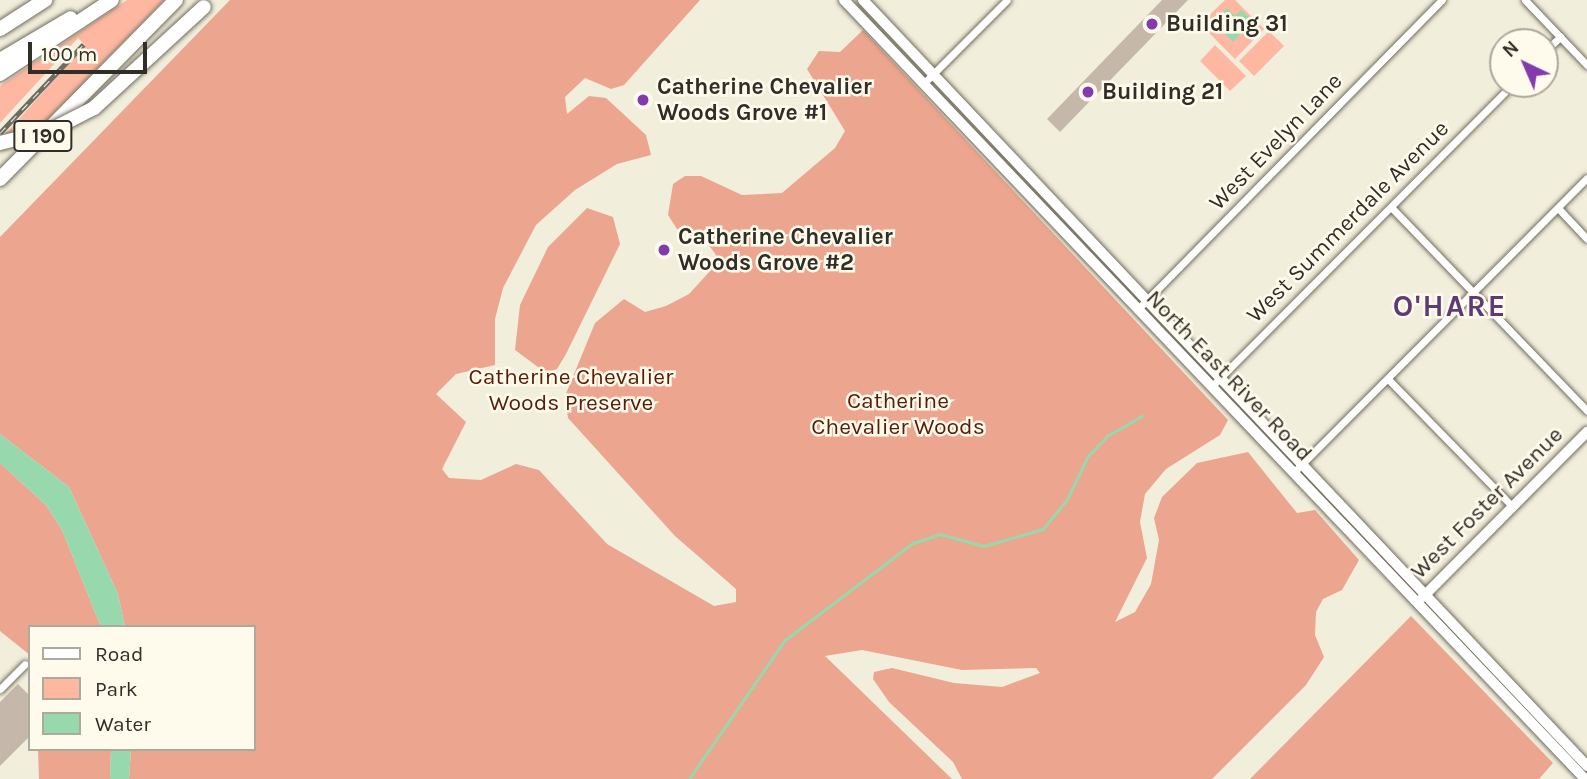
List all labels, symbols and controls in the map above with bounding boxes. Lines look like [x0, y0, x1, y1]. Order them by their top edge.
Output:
place label: Building 31 [1166, 10, 1288, 38]
marker: Building 31 [1144, 16, 1160, 32]
scale bar [32, 28, 150, 72]
north arrow [1489, 28, 1559, 98]
text: N [1498, 37, 1523, 62]
text: 100 m [41, 42, 98, 66]
street label: West Evelyn Lane [1204, 68, 1348, 216]
place label: Catherine Chevalier Woods Grove #1 [657, 73, 872, 127]
place label: Building 21 [1102, 78, 1223, 106]
marker: Building 21 [1080, 84, 1096, 100]
marker: Catherine Chevalier Woods Grove #1 [635, 92, 651, 108]
street label: West Summerdale Avenue [1241, 115, 1455, 329]
road number: I 190 [13, 118, 73, 154]
place label: Catherine Chevalier Woods Grove #2 [678, 223, 893, 277]
marker: Catherine Chevalier Woods Grove #2 [656, 242, 672, 258]
street label: North East River Road [1140, 285, 1318, 467]
district label: O'HARE [1393, 288, 1507, 324]
park label: Catherine Chevalier Woods Preserve [469, 363, 673, 417]
park label: Catherine Chevalier Woods [811, 387, 985, 441]
street label: West Foster Avenue [1405, 421, 1569, 585]
legend [28, 625, 256, 751]
text: Road [95, 642, 143, 666]
text: Park [95, 677, 138, 701]
text: Water [95, 712, 151, 736]

